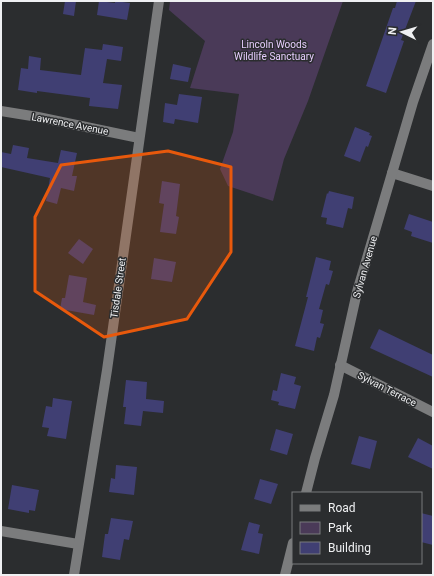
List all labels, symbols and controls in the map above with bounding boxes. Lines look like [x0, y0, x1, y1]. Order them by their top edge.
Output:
north arrow [382, 12, 422, 52]
text: N [386, 27, 399, 36]
park label: Lincoln Woods Wildlife Sanctuary [234, 39, 314, 62]
street label: Lawrence Avenue [31, 111, 109, 137]
street label: Sylvan Avenue [351, 235, 379, 299]
street label: Tisdale Street [108, 257, 128, 319]
street label: Sylvan Terrace [356, 369, 418, 409]
legend [292, 492, 422, 564]
text: Road [328, 501, 356, 515]
text: Park [328, 521, 353, 535]
text: Building [328, 541, 371, 555]

